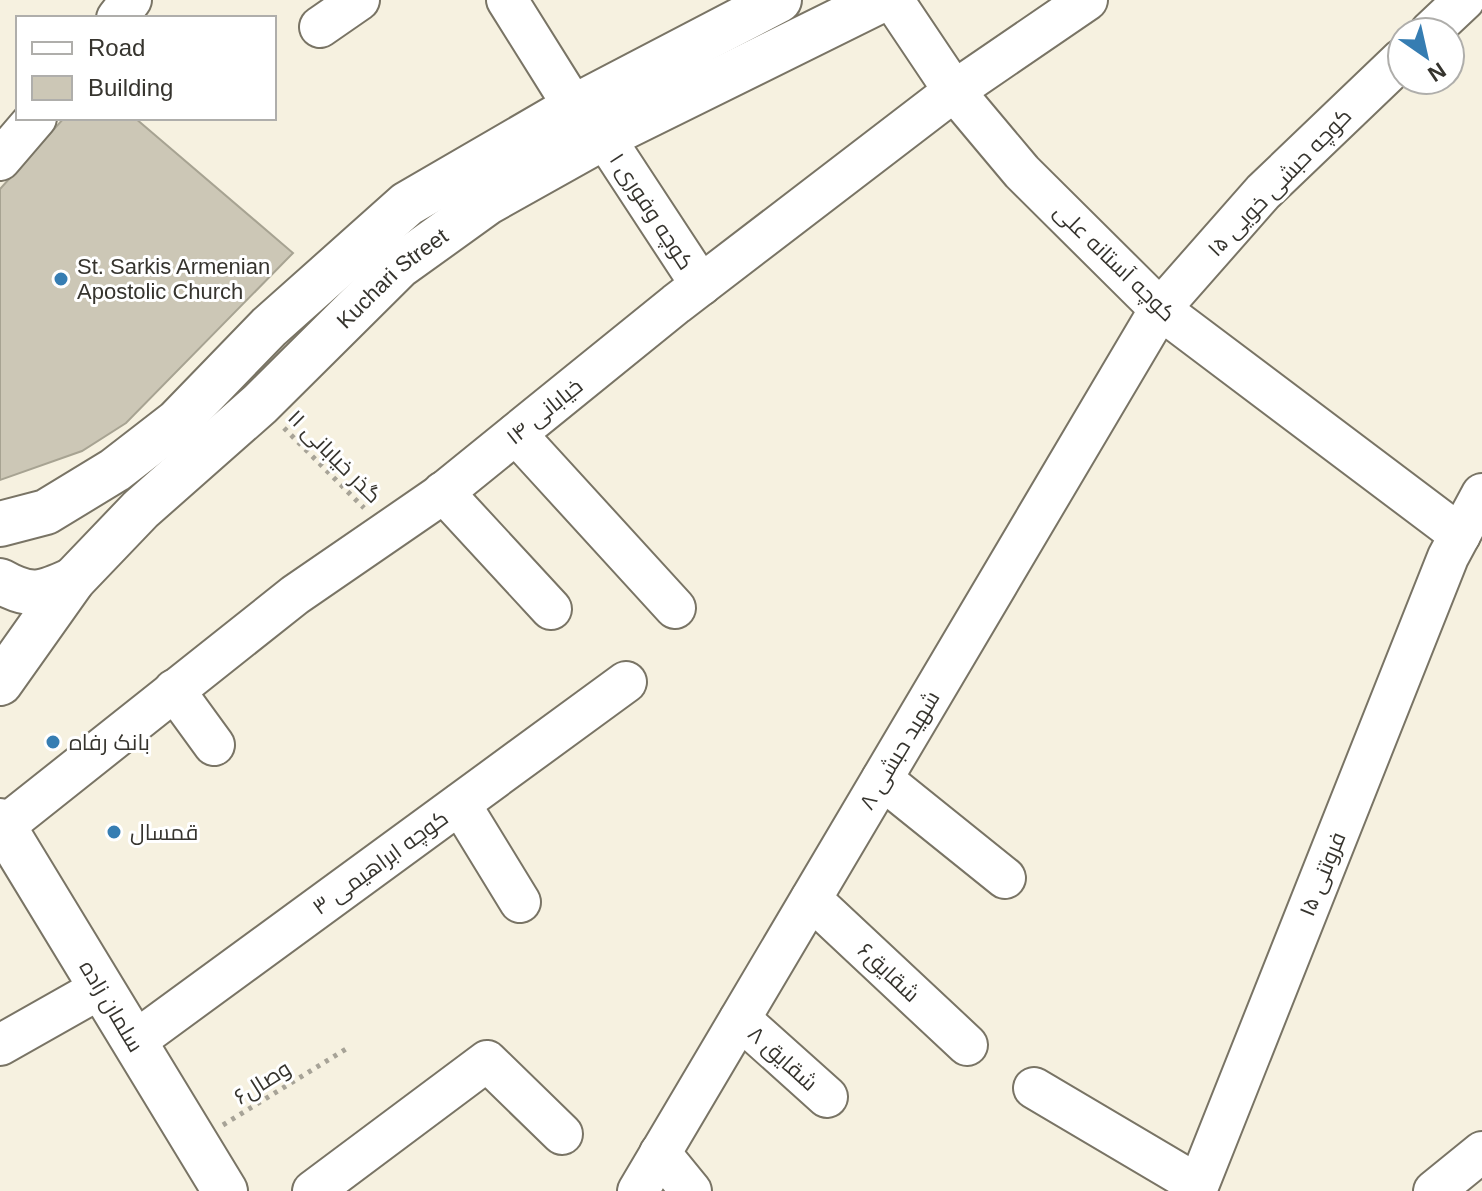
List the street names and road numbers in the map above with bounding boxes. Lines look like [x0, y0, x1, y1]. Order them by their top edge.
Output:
street label: کوچه حبشی خویی ۱۵ [1202, 103, 1358, 263]
street label: کوچه وفوری ۱ [603, 148, 699, 275]
street label: کوچه آستانه علی [1048, 198, 1180, 328]
street label: Kuchari Street [332, 223, 453, 334]
street label: خیابانی ۱۴ [501, 373, 588, 450]
street label: گذر خیابانی ۱۱ [282, 405, 386, 509]
street label: شهید حبشی ۸ [854, 686, 945, 815]
street label: کوچه ابراهیمی ۳ [308, 805, 454, 921]
street label: فروتنی ۱۵ [1294, 828, 1352, 920]
street label: شقایق۶ [852, 938, 925, 1008]
street label: سلمان زاده [75, 956, 149, 1057]
street label: شقایق ۸ [742, 1021, 822, 1097]
street label: وصال۶ [229, 1055, 295, 1109]

